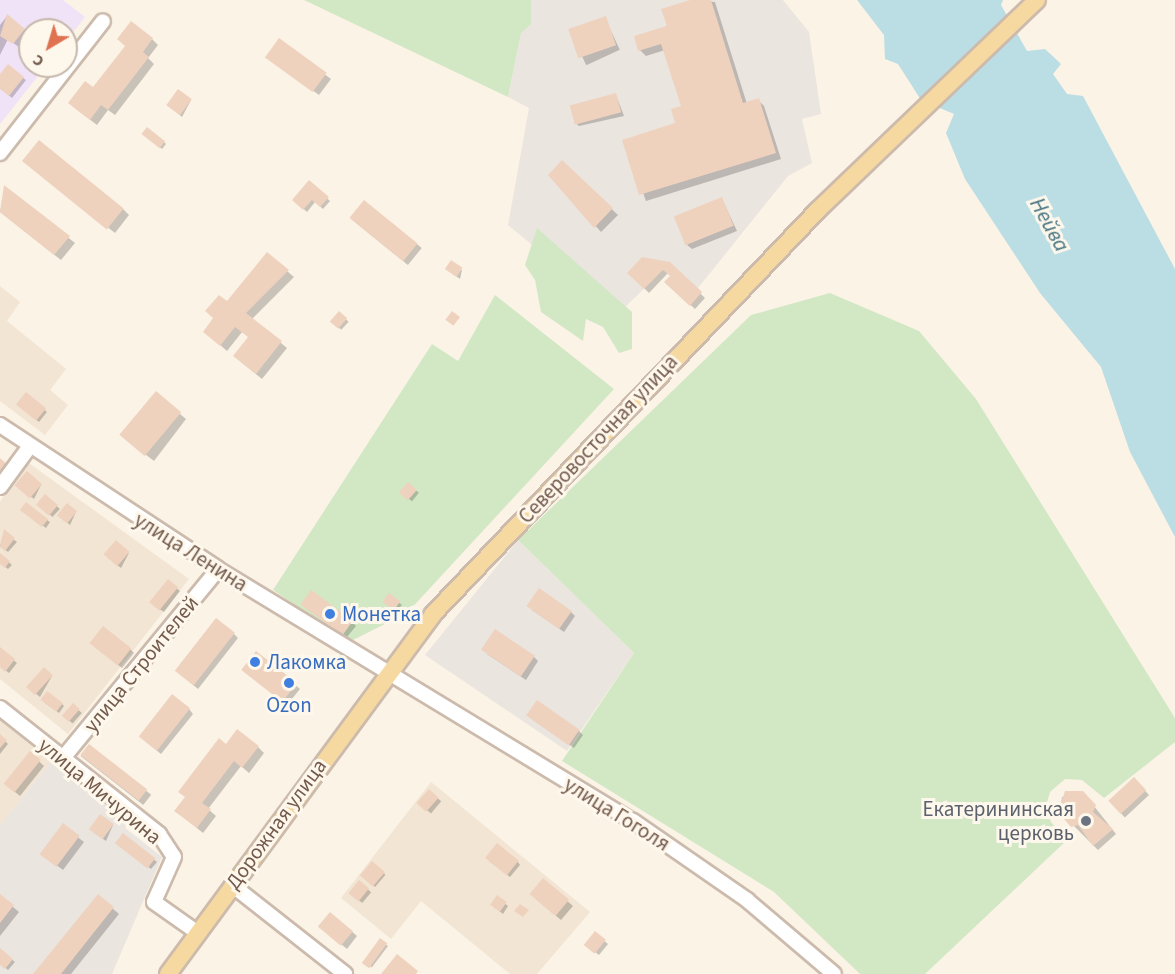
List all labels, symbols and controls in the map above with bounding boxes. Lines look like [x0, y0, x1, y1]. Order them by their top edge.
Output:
north arrow [18, 18, 78, 78]
text: С [28, 49, 49, 72]
water label: Нейва [1023, 193, 1075, 257]
street label: Северовосточная улица [513, 349, 683, 529]
street label: улица Ленина [130, 507, 252, 597]
street label: улица Строителей [78, 591, 204, 737]
place label: Монетка [342, 601, 421, 627]
marker: Монетка [323, 607, 337, 621]
place label: Лакомка [267, 649, 346, 675]
marker: Лакомка [248, 655, 262, 669]
marker: Ozon [282, 676, 296, 690]
place label: Ozon [266, 692, 312, 718]
street label: улица Мичурина [33, 732, 167, 850]
street label: Дорожная улица [220, 754, 332, 894]
street label: улица Гоголя [559, 772, 675, 856]
place label: Екатерининская церковь [923, 796, 1074, 846]
marker: Екатерининская церковь [1079, 814, 1093, 828]

